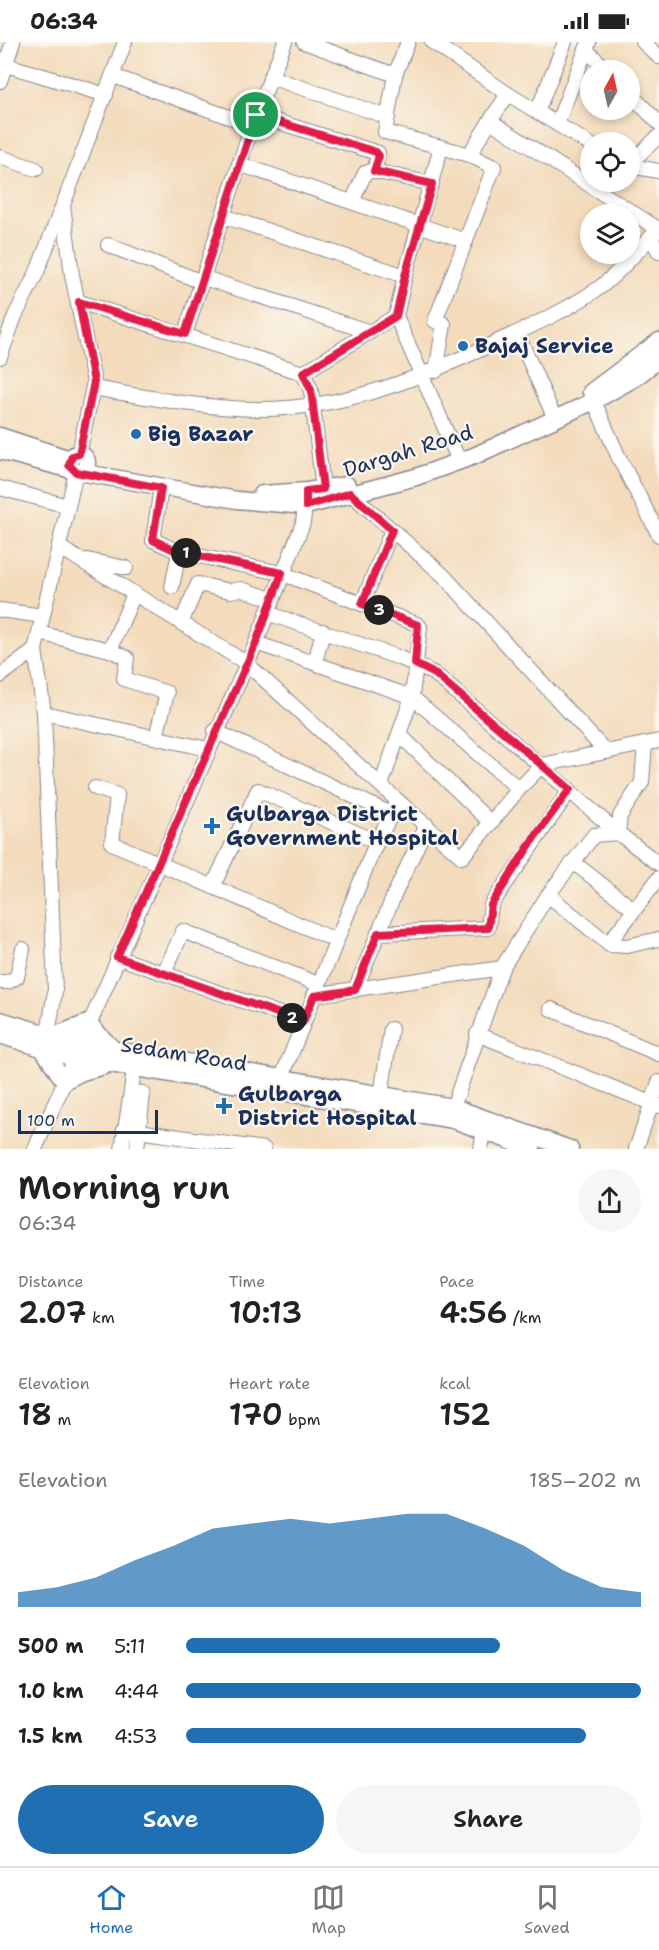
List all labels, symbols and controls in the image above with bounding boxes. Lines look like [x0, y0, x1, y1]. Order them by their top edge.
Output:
text: 06:34 [30, 7, 97, 36]
north arrow [580, 60, 640, 120]
map controls [580, 60, 640, 264]
pin [230, 89, 281, 140]
icon: arrive [239, 98, 272, 131]
button: locate [580, 132, 640, 192]
button: layers [580, 204, 640, 264]
place label: Bajaj Service [475, 332, 614, 360]
marker: Bajaj Service [456, 339, 470, 353]
street label: Dargah Road [340, 418, 476, 484]
place label: Big Bazar [148, 420, 254, 448]
marker: Big Bazar [129, 427, 143, 441]
pin: 1 [171, 538, 201, 568]
text: 1 [182, 542, 190, 563]
pin: 3 [364, 595, 394, 625]
text: 3 [373, 599, 385, 620]
place label: Gulbarga District Government Hospital [226, 800, 459, 852]
marker: Gulbarga District Government Hospital [203, 817, 221, 835]
pin: 2 [277, 1003, 307, 1033]
text: 2 [286, 1007, 298, 1028]
street label: Sedam Road [119, 1030, 249, 1078]
place label: Gulbarga District Hospital [238, 1080, 417, 1132]
marker: Gulbarga District Hospital [215, 1097, 233, 1115]
scale bar [18, 1107, 158, 1134]
text: 100 m [27, 1110, 75, 1131]
text: Morning run [18, 1165, 230, 1210]
button: share [578, 1169, 641, 1232]
text: 06:34 [18, 1210, 77, 1236]
text: Distance [18, 1271, 84, 1292]
text: Time [229, 1271, 265, 1292]
text: Pace [439, 1271, 475, 1292]
text: 2.07 [18, 1292, 87, 1333]
text: 10:13 [229, 1292, 302, 1333]
text: 4:56 [439, 1292, 508, 1333]
text: km [87, 1307, 115, 1328]
text: /km [508, 1307, 542, 1328]
text: Elevation [18, 1373, 90, 1394]
text: Heart rate [229, 1373, 310, 1394]
text: kcal [439, 1373, 470, 1394]
text: 18 [18, 1394, 52, 1435]
text: 170 [229, 1394, 283, 1435]
text: 152 [439, 1394, 491, 1435]
text: m [52, 1409, 71, 1430]
text: bpm [283, 1409, 320, 1430]
text: Elevation [18, 1467, 108, 1493]
text: 185–202 m [529, 1467, 641, 1493]
text: 500 m [18, 1633, 84, 1659]
text: 5:11 [114, 1633, 146, 1659]
text: 1.0 km [18, 1678, 83, 1704]
text: 4:44 [114, 1678, 159, 1704]
text: 1.5 km [18, 1723, 82, 1749]
text: 4:53 [114, 1723, 158, 1749]
button: Save [18, 1785, 324, 1854]
button: Share [336, 1785, 641, 1854]
tab: Home [89, 1881, 133, 1938]
tab: Map [312, 1881, 346, 1938]
tab: Saved [524, 1881, 570, 1938]

